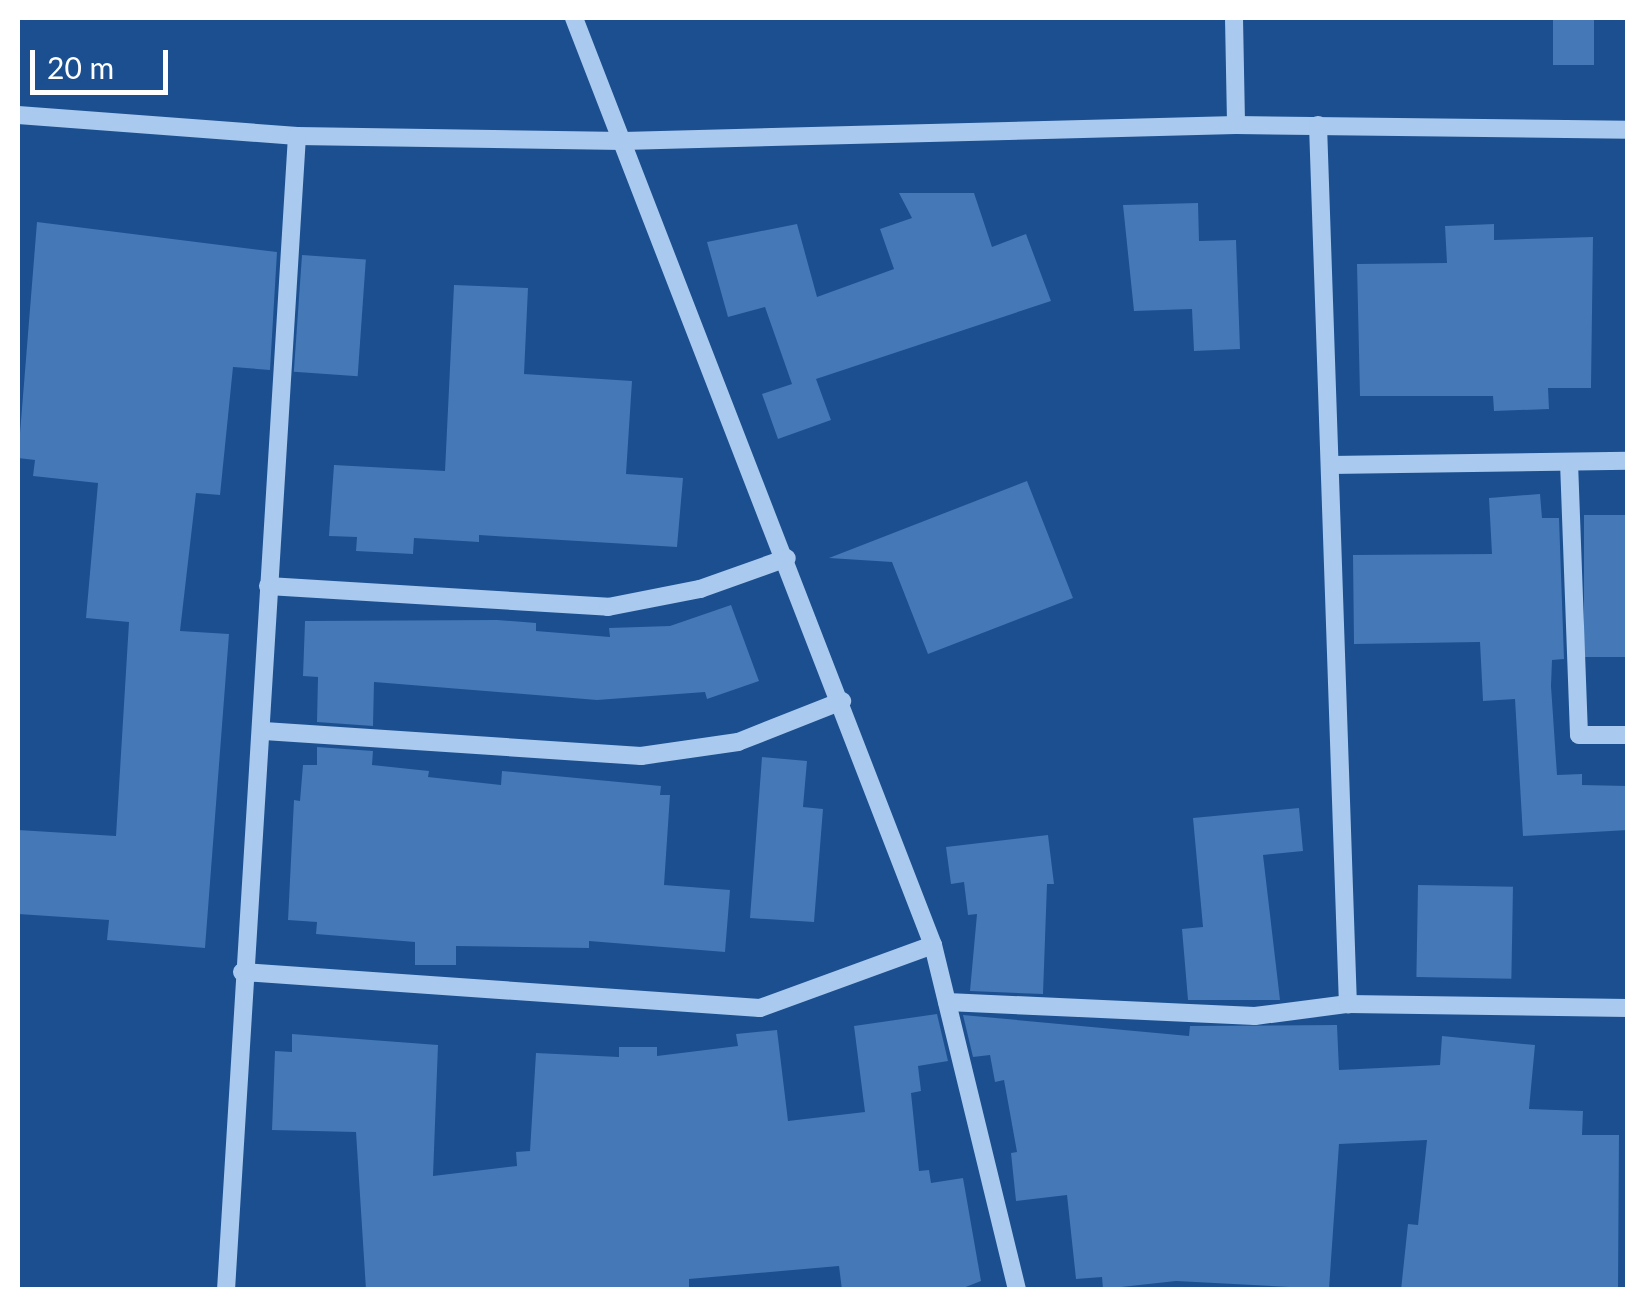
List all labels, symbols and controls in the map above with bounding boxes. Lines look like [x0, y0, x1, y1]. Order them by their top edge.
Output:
scale bar [35, 30, 172, 92]
text: 20 m [47, 49, 114, 85]

